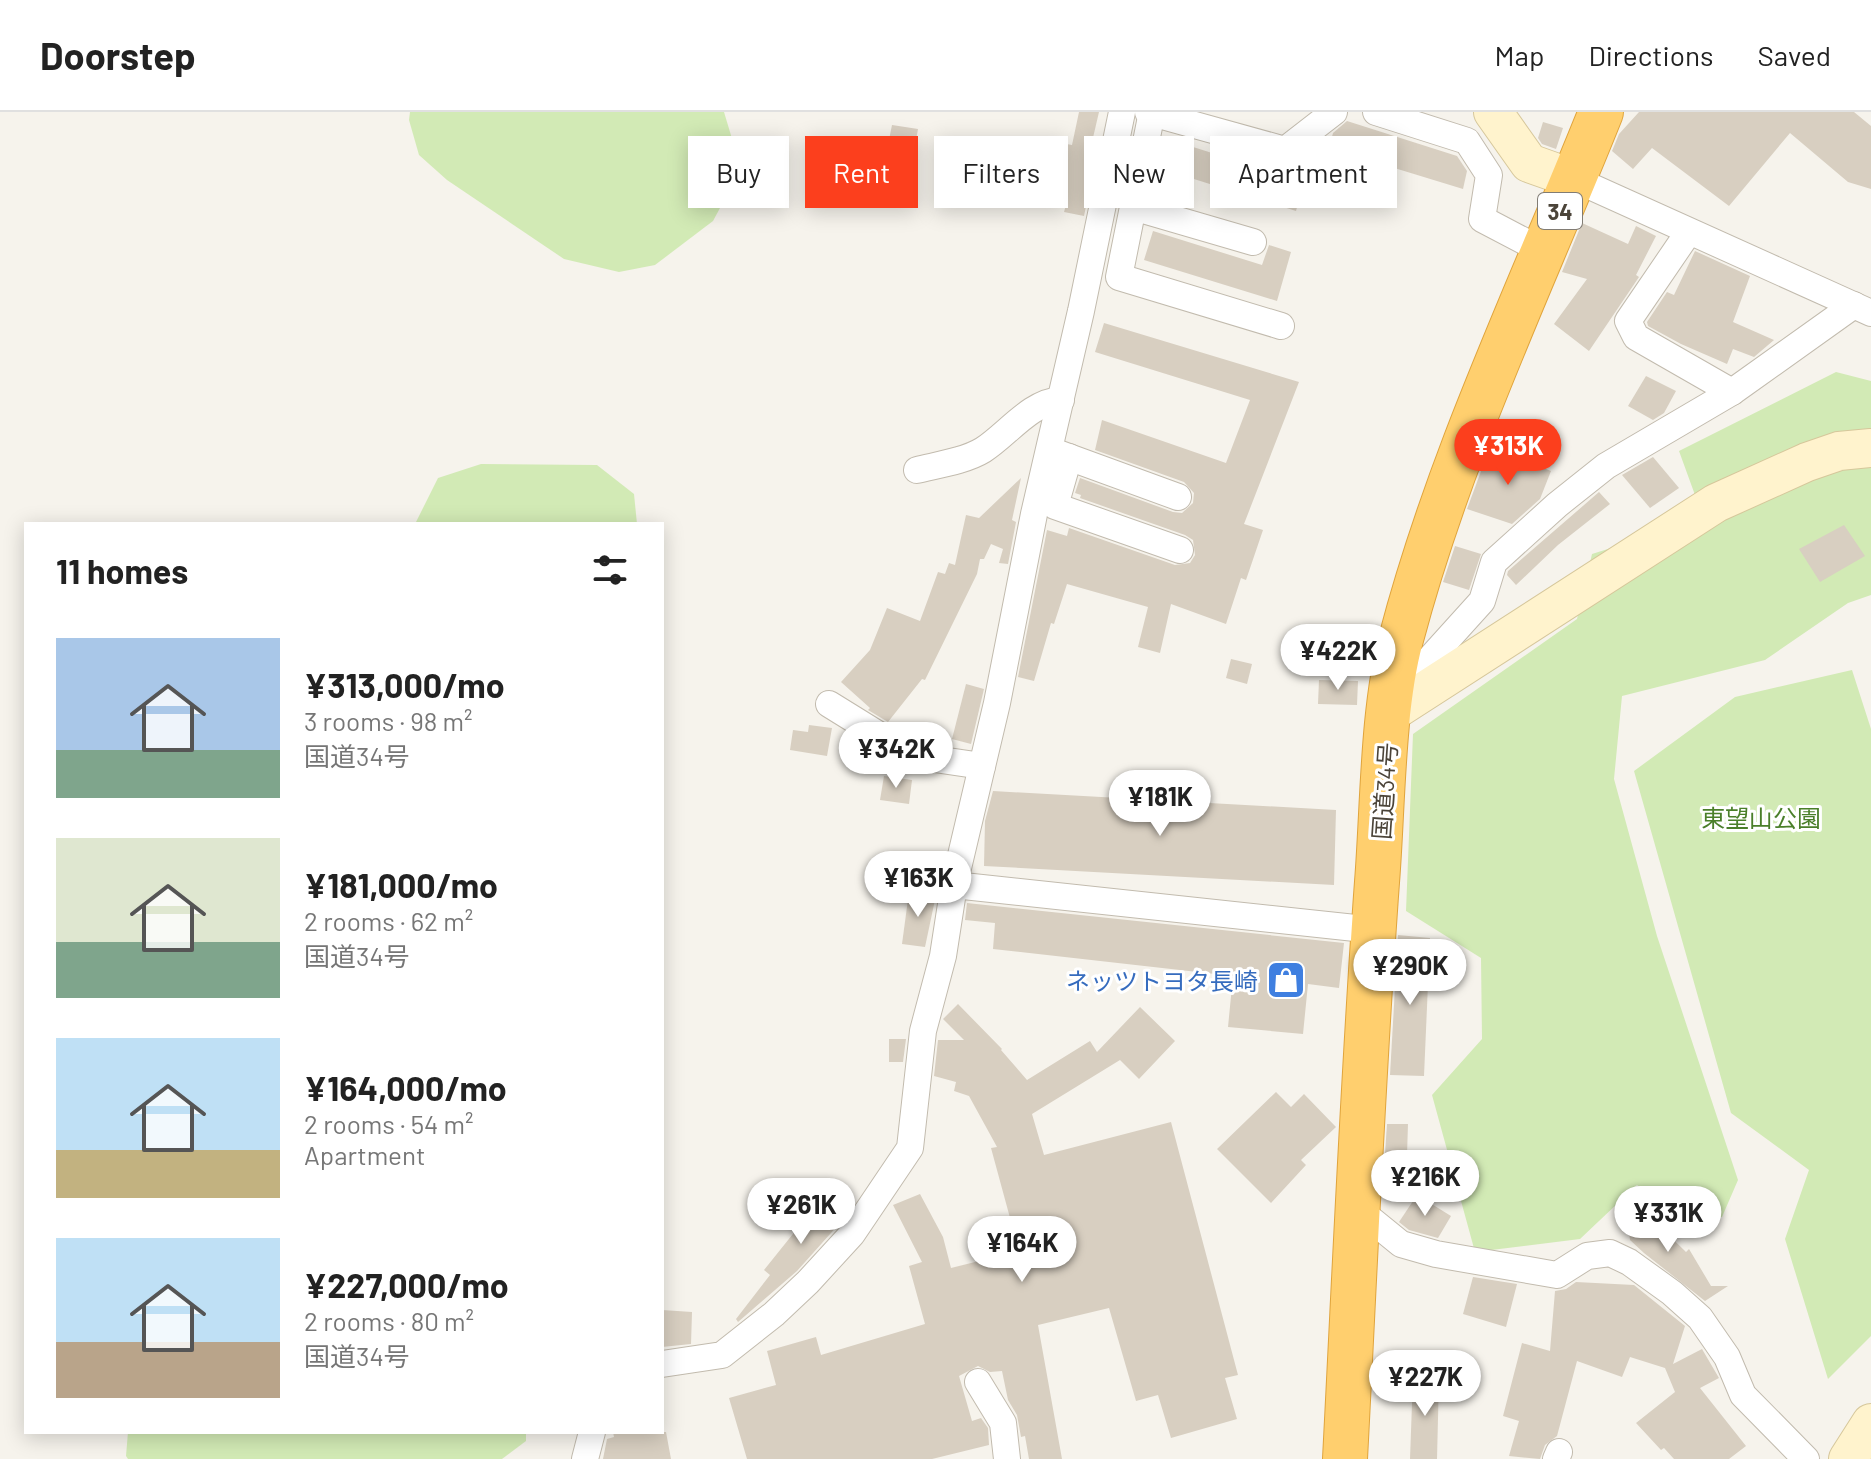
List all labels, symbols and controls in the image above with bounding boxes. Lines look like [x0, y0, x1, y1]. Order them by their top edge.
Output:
text: Doorstep [40, 32, 196, 78]
text: Map [1495, 38, 1544, 72]
text: Directions [1588, 38, 1714, 72]
text: Saved [1758, 38, 1831, 72]
chip: Buy [688, 136, 789, 208]
chip: Rent [805, 136, 918, 208]
chip: Filters [934, 136, 1068, 208]
chip: New [1084, 136, 1194, 208]
chip: Apartment [1210, 136, 1397, 208]
road number: 34 [1538, 193, 1582, 229]
pin: ¥313K [1452, 419, 1564, 487]
text: ¥313K [1472, 429, 1544, 460]
icon: filters [588, 548, 632, 592]
text: 11 homes [56, 550, 188, 591]
pin: ¥422K [1282, 624, 1394, 692]
text: ¥422K [1299, 634, 1377, 665]
text: ¥313,000/mo [304, 664, 505, 705]
icon: home [120, 670, 216, 766]
text: 3 rooms · 98 m² [304, 705, 472, 736]
pin: ¥342K [840, 722, 952, 790]
text: ¥342K [857, 732, 935, 763]
text: 国道34号 [304, 740, 410, 771]
street label: 国道34号 [1366, 741, 1402, 841]
pin: ¥181K [1104, 770, 1216, 838]
text: ¥181K [1127, 780, 1193, 811]
park label: 東望山公園 [1701, 803, 1821, 832]
pin: ¥163K [862, 851, 974, 919]
text: ¥163K [882, 861, 954, 892]
text: ¥181,000/mo [304, 864, 498, 905]
icon: home [120, 870, 216, 966]
text: 2 rooms · 62 m² [304, 905, 473, 936]
pin: ¥290K [1354, 939, 1466, 1007]
text: 国道34号 [304, 940, 410, 971]
text: ¥290K [1371, 949, 1449, 980]
shop icon: ネッツトヨタ長崎 [1265, 959, 1307, 1001]
place label: ネッツトヨタ長崎 [1066, 966, 1258, 995]
text: ¥164,000/mo [304, 1067, 507, 1108]
icon: home [120, 1070, 216, 1166]
text: 2 rooms · 54 m² [304, 1108, 474, 1139]
text: Apartment [304, 1139, 425, 1170]
pin: ¥216K [1369, 1150, 1481, 1218]
text: ¥216K [1389, 1160, 1461, 1191]
pin: ¥261K [745, 1178, 857, 1246]
pin: ¥331K [1612, 1186, 1724, 1254]
text: ¥261K [765, 1188, 837, 1219]
text: ¥331K [1632, 1196, 1704, 1227]
pin: ¥164K [966, 1216, 1078, 1284]
text: ¥164K [985, 1226, 1059, 1257]
text: ¥227,000/mo [304, 1264, 509, 1305]
icon: home [120, 1270, 216, 1366]
text: 2 rooms · 80 m² [304, 1305, 474, 1336]
text: 国道34号 [304, 1340, 410, 1371]
pin: ¥227K [1369, 1350, 1481, 1418]
text: ¥227K [1387, 1360, 1463, 1391]

